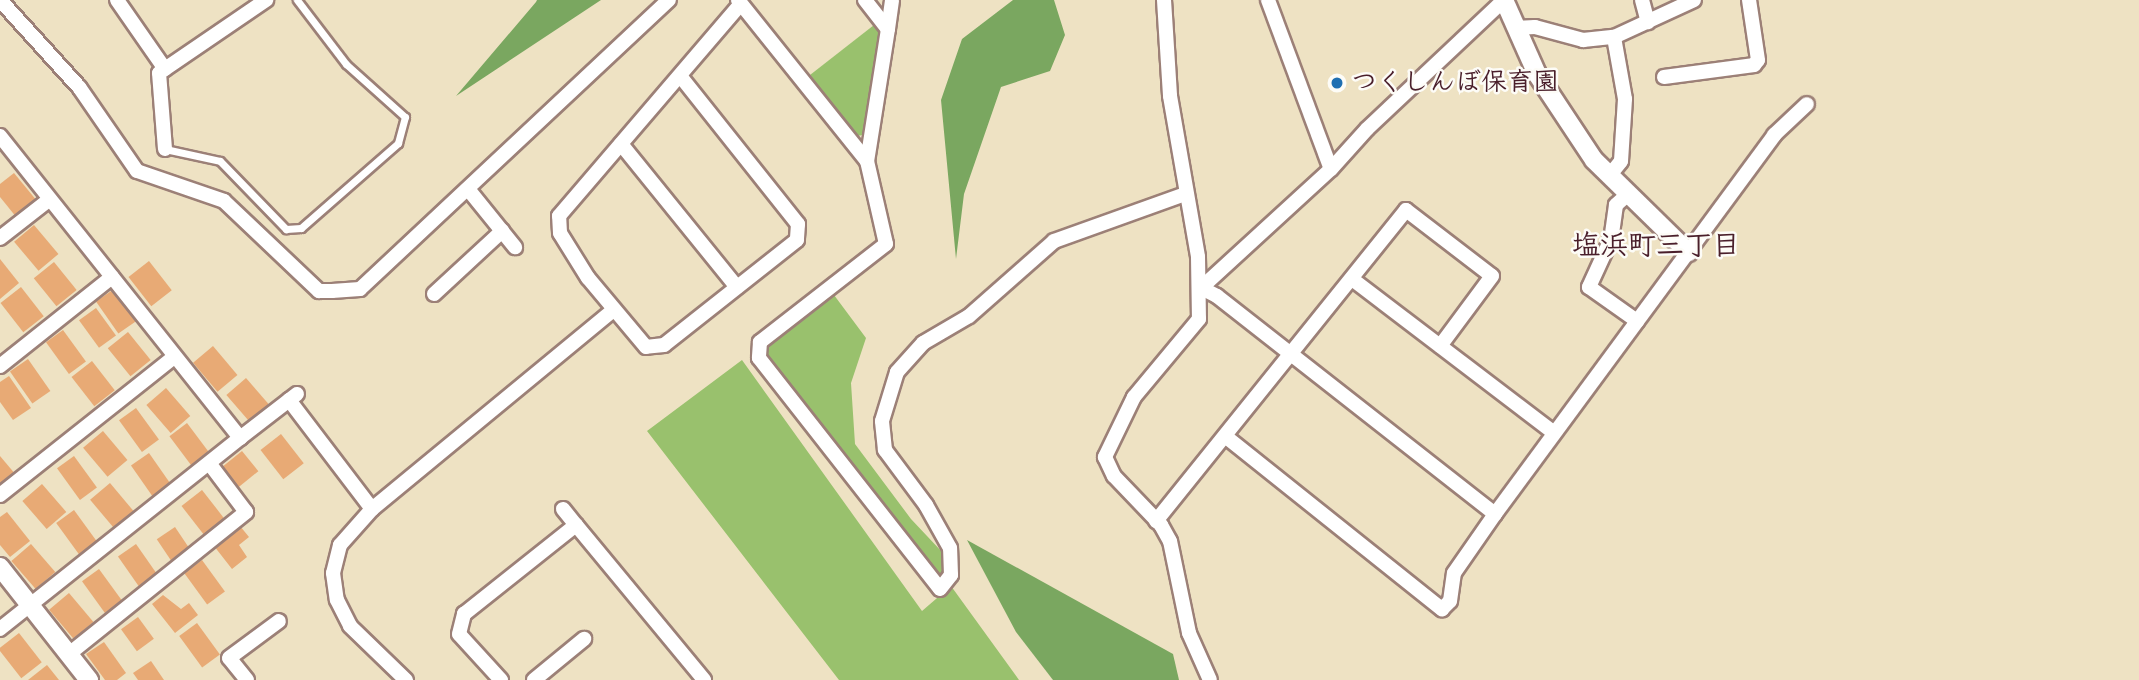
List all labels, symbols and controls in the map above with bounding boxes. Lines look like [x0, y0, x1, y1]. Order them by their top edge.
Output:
place label: つくしんぼ保育園 [1351, 67, 1559, 99]
marker: つくしんぼ保育園 [1329, 75, 1345, 91]
district label: 塩浜町三丁目 [1572, 228, 1740, 262]

